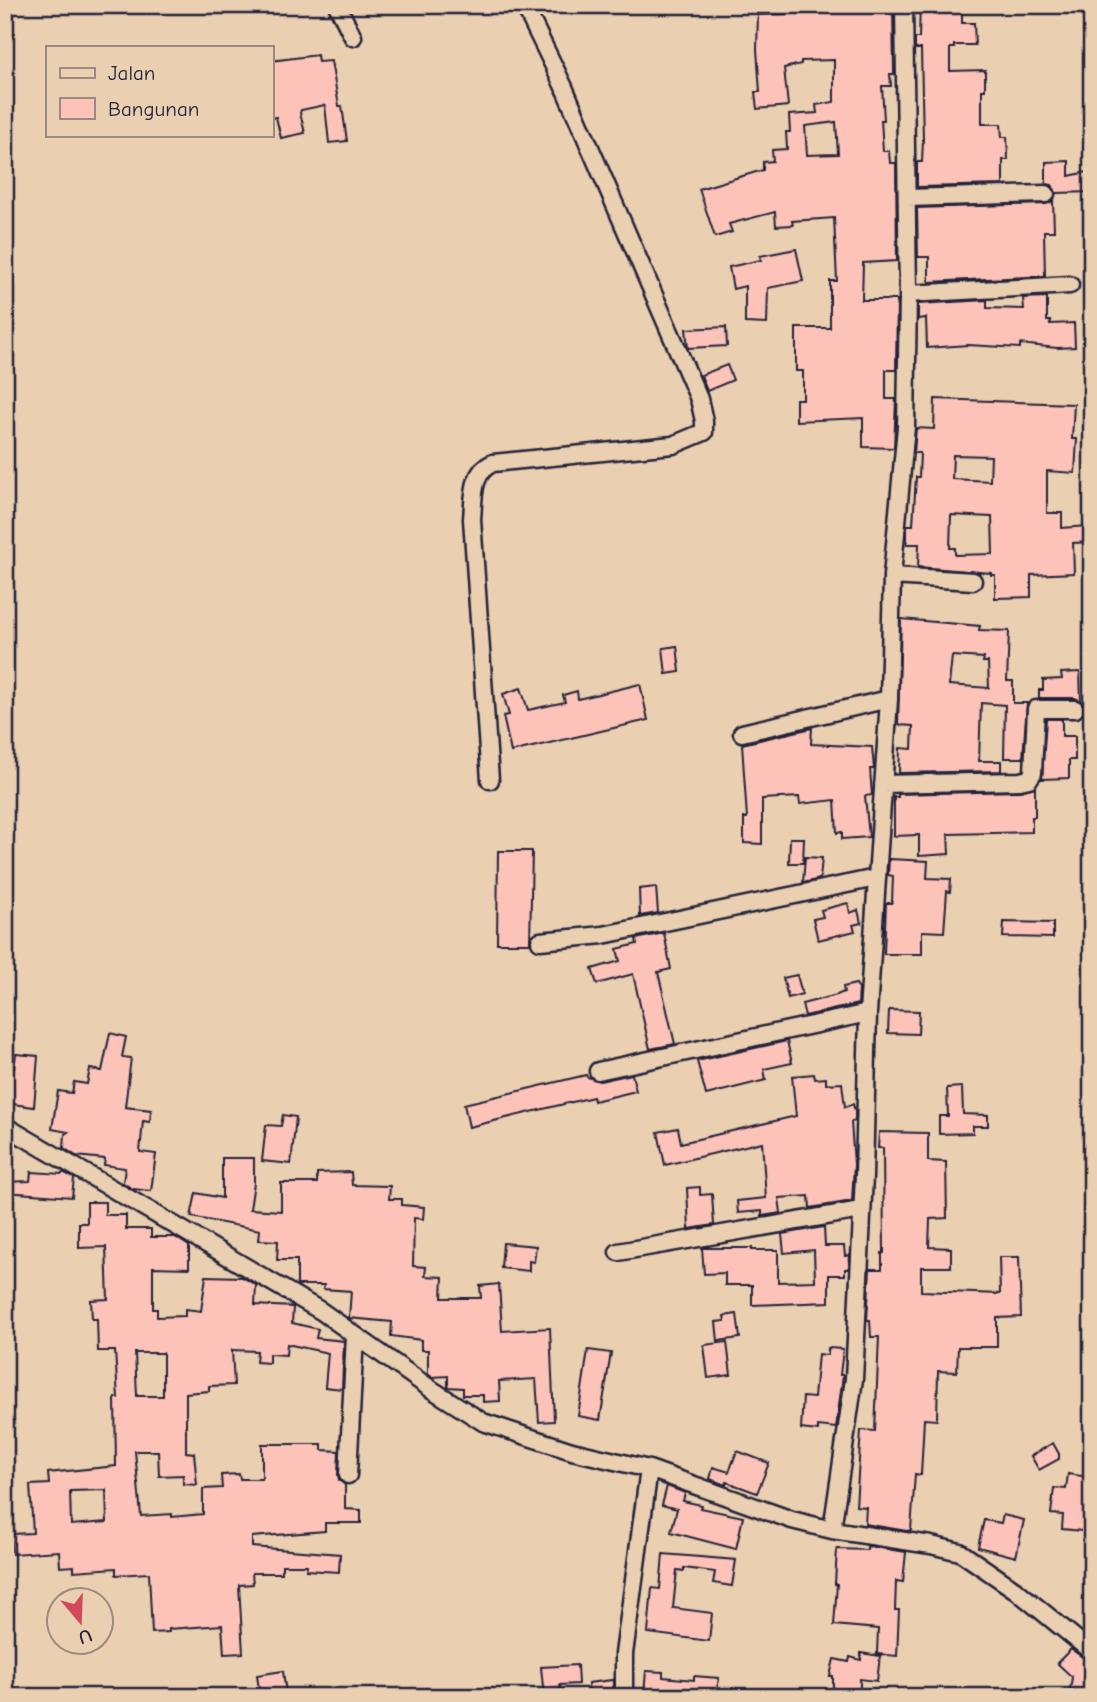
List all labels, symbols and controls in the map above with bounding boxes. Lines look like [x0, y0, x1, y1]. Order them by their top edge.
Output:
legend [46, 46, 273, 136]
text: Jalan [108, 61, 155, 85]
text: Bangunan [108, 97, 199, 121]
north arrow [46, 1586, 116, 1656]
text: U [76, 1624, 95, 1649]

